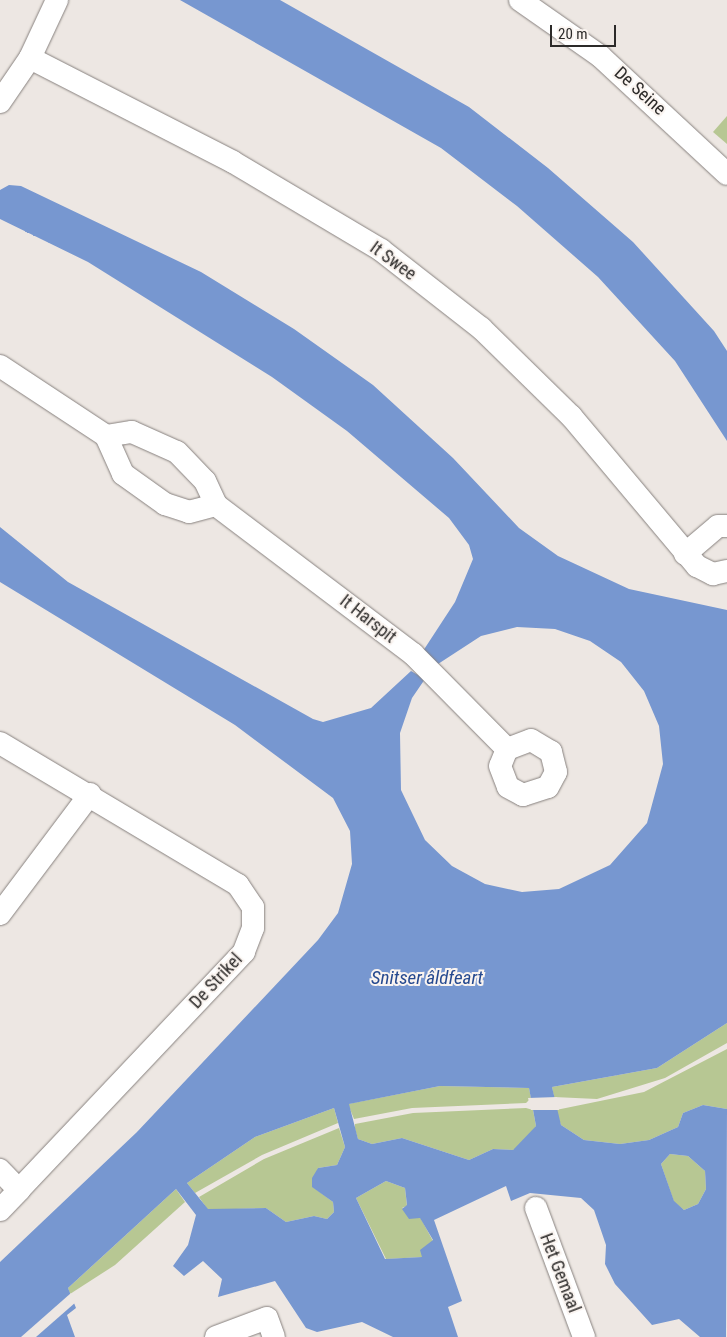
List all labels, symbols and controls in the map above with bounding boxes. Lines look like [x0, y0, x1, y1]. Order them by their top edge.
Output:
scale bar [552, 15, 618, 47]
text: 20 m [558, 25, 588, 43]
street label: De Seine [610, 62, 670, 120]
street label: It Swee [366, 237, 420, 285]
street label: It Harspit [335, 590, 401, 648]
street label: De Strikel [185, 949, 247, 1013]
water label: Snitser âldfeart [371, 967, 483, 989]
street label: Het Gemaal [535, 1230, 585, 1316]

